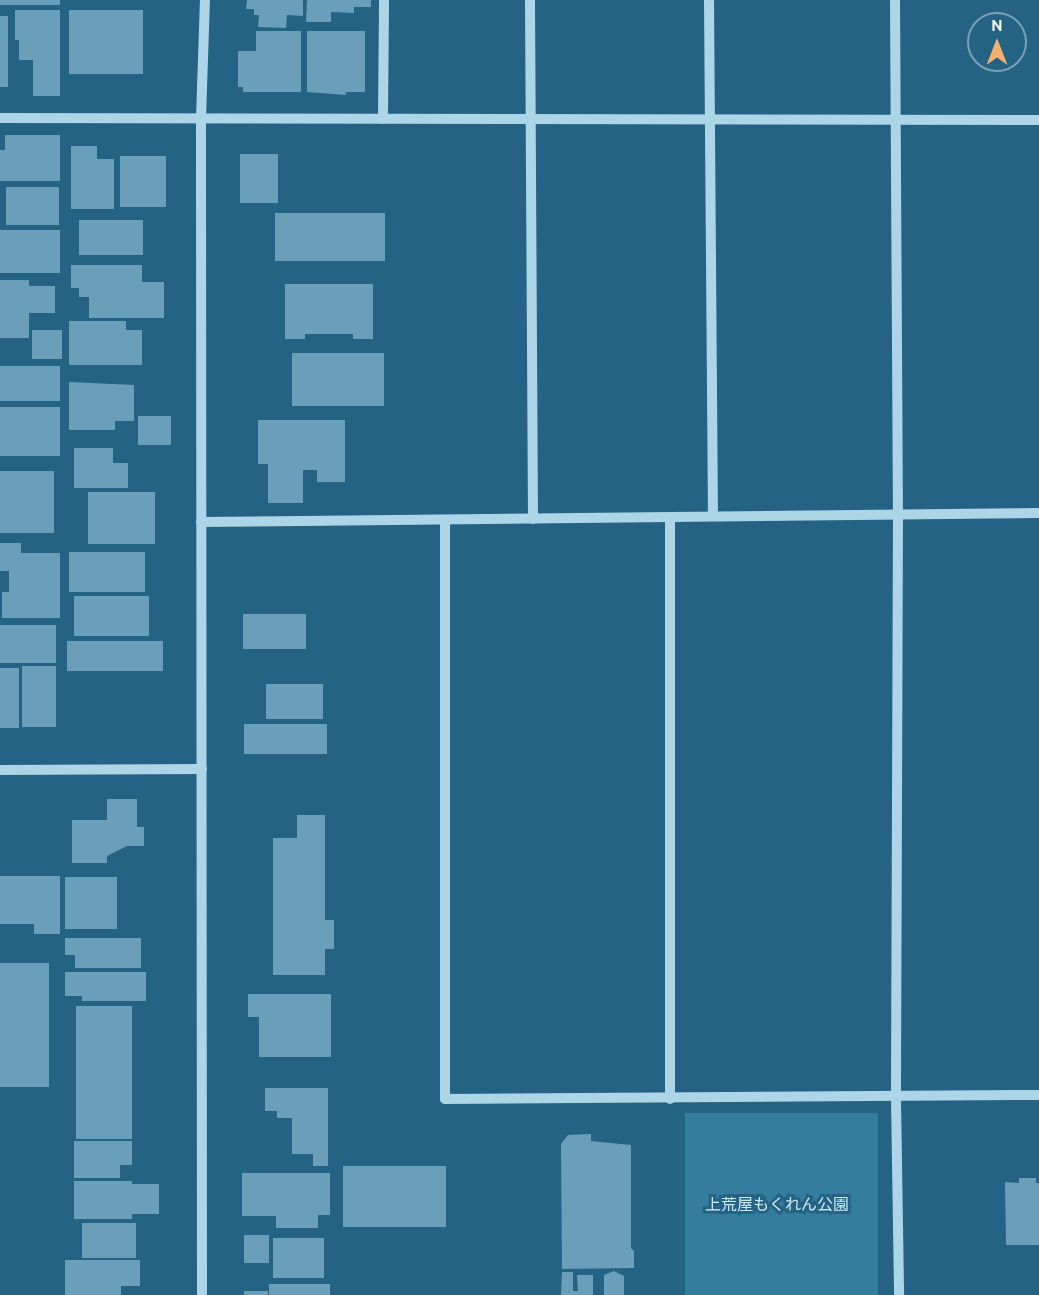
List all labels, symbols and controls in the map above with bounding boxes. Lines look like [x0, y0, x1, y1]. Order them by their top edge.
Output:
north arrow [967, 12, 1027, 72]
text: N [991, 16, 1003, 35]
park label: 上荒屋もくれん公園 [705, 1195, 849, 1215]

